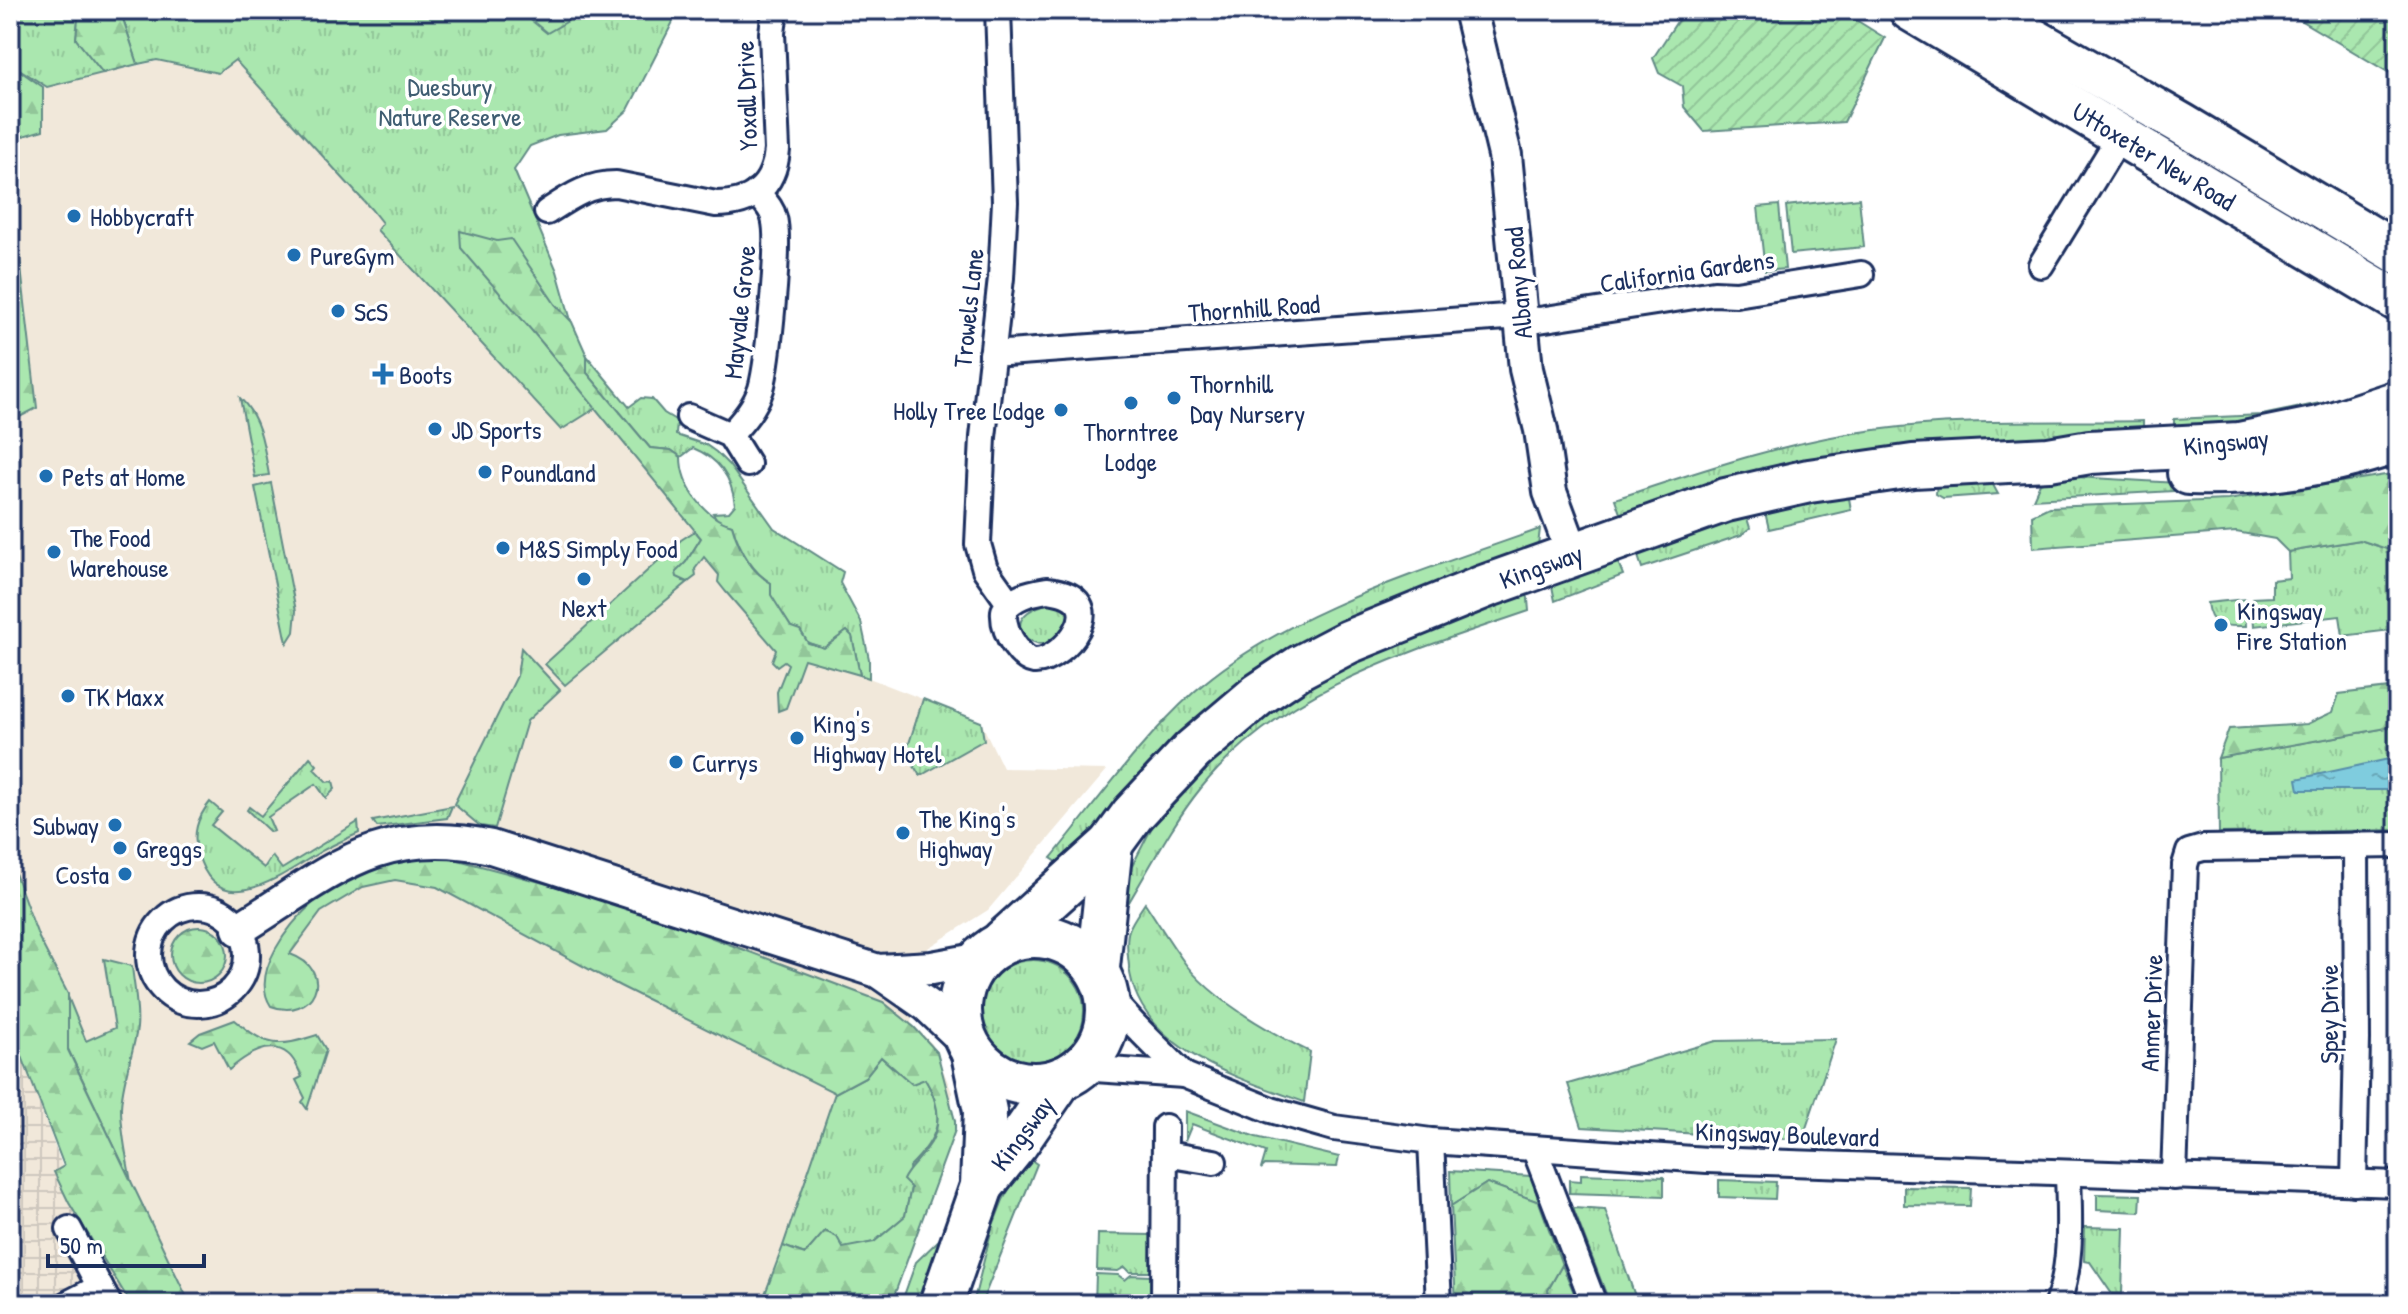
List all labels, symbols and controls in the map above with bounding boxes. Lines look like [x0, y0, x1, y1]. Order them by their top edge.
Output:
street label: Yoxall Drive [727, 40, 765, 152]
park label: Duesbury Nature Reserve [379, 69, 521, 134]
street label: Uttoxeter New Road [2066, 93, 2242, 219]
place label: Hobbycraft [90, 199, 195, 234]
marker: Hobbycraft [65, 207, 83, 225]
street label: Albany Road [1496, 226, 1540, 340]
place label: PureGym [310, 238, 394, 273]
street label: California Gardens [1598, 241, 1776, 301]
street label: Mayvale Grove [715, 243, 763, 381]
marker: PureGym [285, 246, 303, 264]
street label: Trowels Lane [944, 247, 992, 369]
street label: Thornhill Road [1187, 286, 1321, 330]
place label: ScS [354, 294, 388, 329]
marker: ScS [329, 302, 347, 320]
place label: Boots [399, 357, 452, 392]
marker: Boots [374, 365, 392, 383]
place label: Thornhill Day Nursery [1190, 366, 1305, 431]
marker: Thornhill Day Nursery [1165, 389, 1183, 407]
place label: Holly Tree Lodge [893, 393, 1045, 428]
marker: Thorntree Lodge [1122, 394, 1140, 412]
marker: Holly Tree Lodge [1052, 401, 1070, 419]
place label: JD Sports [451, 412, 541, 447]
place label: Thorntree Lodge [1084, 414, 1178, 479]
marker: JD Sports [426, 420, 444, 438]
street label: Kingsway [2181, 420, 2271, 464]
place label: Poundland [501, 455, 595, 490]
place label: Pets at Home [62, 459, 186, 494]
marker: Poundland [476, 463, 494, 481]
marker: Pets at Home [37, 467, 55, 485]
place label: The Food Warehouse [70, 520, 169, 585]
place label: M&S Simply Food [519, 531, 677, 566]
street label: Kingsway [1495, 535, 1587, 597]
marker: M&S Simply Food [494, 539, 512, 557]
marker: The Food Warehouse [45, 543, 63, 561]
marker: Next [575, 570, 593, 588]
place label: Next [562, 590, 607, 625]
place label: Kingsway Fire Station [2236, 593, 2347, 658]
marker: Kingsway Fire Station [2212, 616, 2230, 634]
place label: TK Maxx [84, 679, 165, 714]
marker: TK Maxx [59, 687, 77, 705]
place label: King's Highway Hotel [813, 706, 942, 771]
marker: King's Highway Hotel [788, 729, 806, 747]
place label: Currys [692, 745, 758, 780]
marker: Currys [667, 753, 685, 771]
place label: The King's Highway [919, 801, 1015, 866]
place label: Subway [33, 808, 99, 843]
marker: Subway [106, 816, 124, 834]
marker: The King's Highway [894, 824, 912, 842]
place label: Greggs [136, 831, 202, 866]
marker: Greggs [111, 839, 129, 857]
place label: Costa [55, 857, 109, 892]
marker: Costa [116, 865, 134, 883]
street label: Anmer Drive [2131, 954, 2171, 1072]
street label: Spey Drive [2311, 964, 2346, 1064]
street label: Kingsway [982, 1088, 1062, 1178]
street label: Kingsway Boulevard [1694, 1113, 1880, 1155]
scale bar [48, 1218, 204, 1268]
text: 50 m [60, 1229, 103, 1261]

